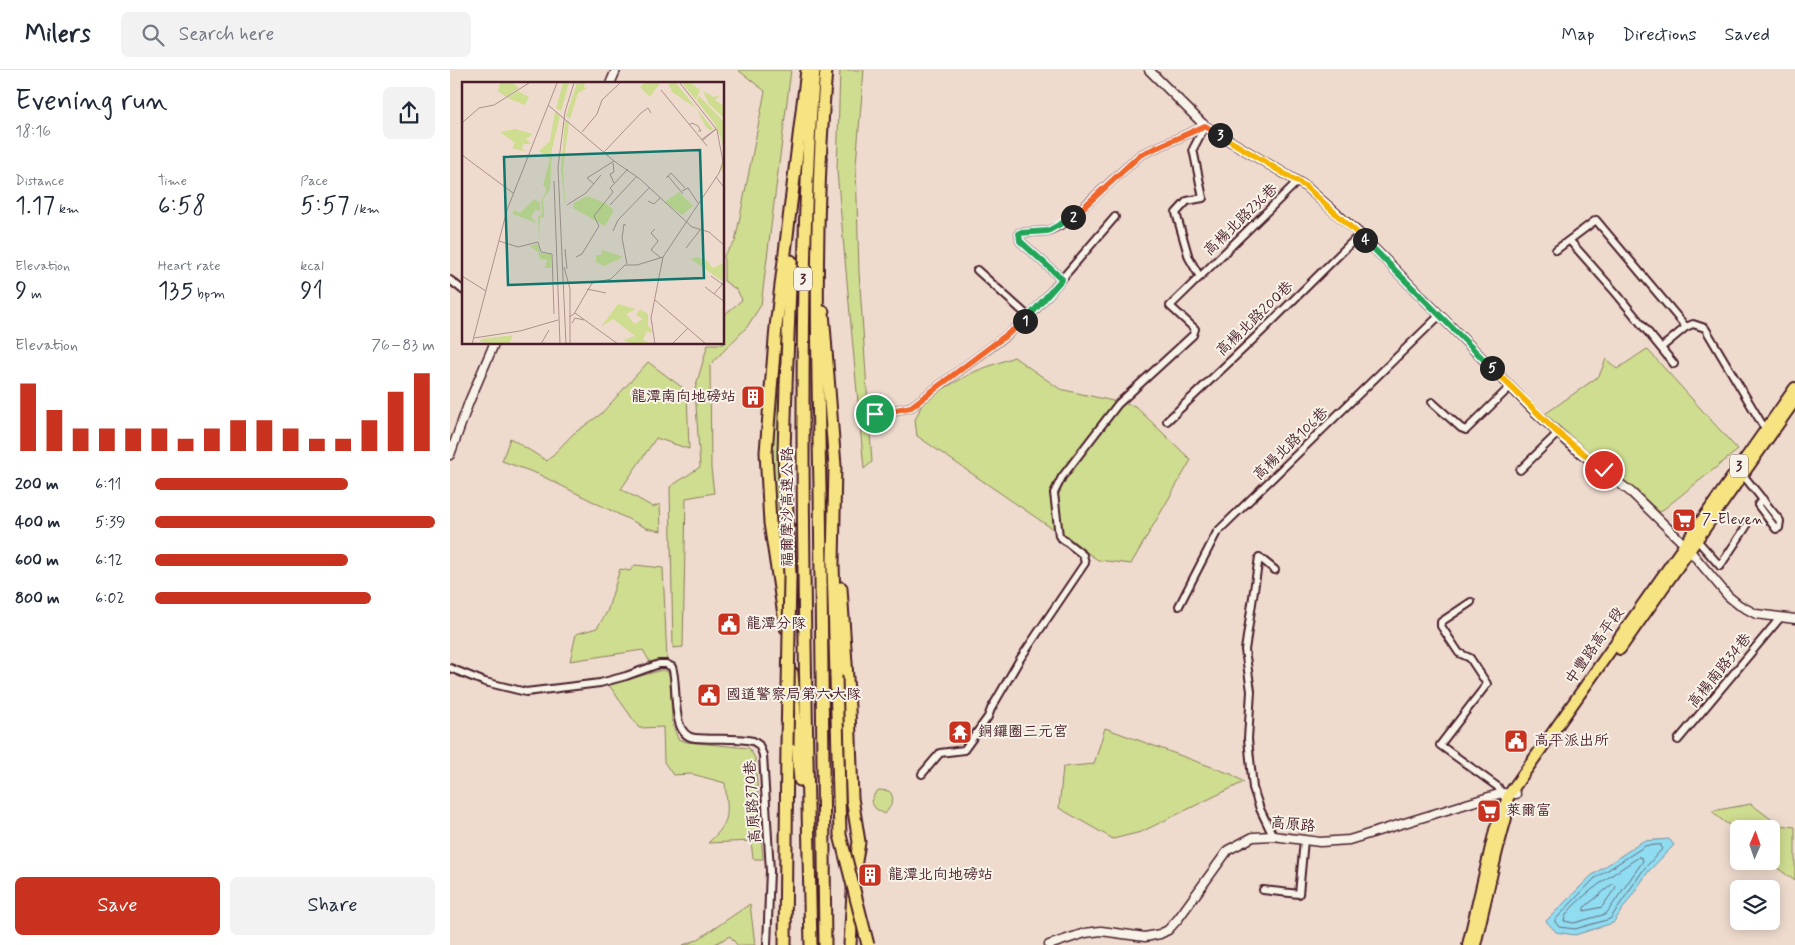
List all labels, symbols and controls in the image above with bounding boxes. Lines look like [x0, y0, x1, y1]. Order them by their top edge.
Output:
search box [121, 12, 471, 57]
text: Milers [25, 19, 91, 50]
icon: search [139, 21, 167, 49]
text: Search here [179, 22, 274, 47]
text: Map [1562, 23, 1595, 47]
text: Directions [1623, 23, 1697, 47]
text: Saved [1725, 23, 1770, 47]
inset map [462, 82, 725, 345]
text: Evening run [15, 83, 168, 120]
button: share [383, 87, 435, 139]
text: 18:16 [15, 121, 51, 142]
pin: 3 [1208, 122, 1232, 148]
text: 3 [1217, 126, 1224, 144]
text: Distance [15, 172, 64, 190]
text: Time [158, 172, 187, 190]
text: Pace [300, 172, 328, 190]
street label: 高楊北路236巷 [1200, 180, 1282, 260]
text: 1.17 [15, 190, 55, 223]
text: 6:58 [158, 190, 206, 223]
text: 5:57 [300, 190, 350, 223]
text: km [55, 200, 79, 218]
text: /km [350, 200, 380, 218]
pin: 2 [1060, 204, 1086, 230]
text: 2 [1070, 208, 1077, 226]
pin: 4 [1352, 228, 1378, 252]
text: 4 [1361, 231, 1370, 249]
text: Elevation [15, 257, 70, 275]
text: Heart rate [158, 257, 221, 275]
text: kcal [300, 257, 324, 275]
road number: 3 [794, 268, 812, 290]
text: 9 [15, 275, 27, 308]
text: 135 [158, 275, 193, 308]
text: 91 [300, 275, 323, 308]
street label: 高楊北路200巷 [1212, 277, 1298, 361]
text: m [27, 285, 42, 303]
text: bpm [193, 285, 225, 303]
pin: 1 [1012, 308, 1038, 334]
text: 1 [1022, 312, 1029, 330]
text: Elevation [15, 335, 78, 356]
text: 76–83 m [371, 335, 435, 356]
pin: 5 [1480, 356, 1504, 380]
text: 5 [1488, 359, 1497, 377]
building icon: 龍潭南向地磅站 [740, 384, 766, 410]
place label: 龍潭南向地磅站 [631, 387, 736, 407]
pin [854, 393, 896, 435]
icon: arrive [861, 400, 889, 428]
street label: 高楊北路106巷 [1249, 403, 1333, 485]
street label: 福爾摩沙高速公路 [778, 447, 798, 567]
pin [1583, 449, 1625, 491]
road number: 3 [1730, 454, 1748, 478]
icon: check [1590, 456, 1618, 484]
text: 200 m [15, 474, 59, 495]
text: 6:11 [95, 474, 122, 495]
supermarket icon: 7-Eleven [1671, 507, 1697, 533]
place label: 7-Eleven [1702, 510, 1764, 530]
text: 400 m [15, 512, 60, 533]
text: 5:39 [95, 512, 126, 533]
text: 600 m [15, 550, 59, 571]
text: 6:12 [95, 550, 123, 571]
text: 800 m [15, 588, 60, 609]
text: 6:02 [95, 588, 125, 609]
street label: 中豐路高平段 [1561, 603, 1629, 689]
public building icon: 龍潭分隊 [716, 611, 742, 637]
place label: 龍潭分隊 [746, 614, 806, 634]
street label: 高楊南路34巷 [1684, 629, 1756, 713]
public building icon: 國道警察局第六大隊 [696, 682, 722, 708]
place label: 國道警察局第六大隊 [726, 685, 861, 705]
temple icon: 銅鑼圈三元宮 [947, 719, 973, 745]
place label: 銅鑼圈三元宮 [978, 722, 1068, 742]
public building icon: 高平派出所 [1503, 728, 1529, 754]
place label: 高平派出所 [1534, 731, 1609, 751]
street label: 高原路370巷 [740, 760, 766, 844]
supermarket icon: 萊爾富 [1476, 798, 1502, 824]
place label: 萊爾富 [1506, 801, 1551, 821]
street label: 高原路 [1270, 813, 1316, 837]
north arrow [1730, 820, 1780, 870]
map controls [1730, 820, 1780, 930]
building icon: 龍潭北向地磅站 [857, 862, 883, 888]
place label: 龍潭北向地磅站 [888, 865, 993, 885]
button: Save [15, 877, 220, 935]
button: Share [230, 877, 435, 935]
button: layers [1730, 880, 1780, 930]

